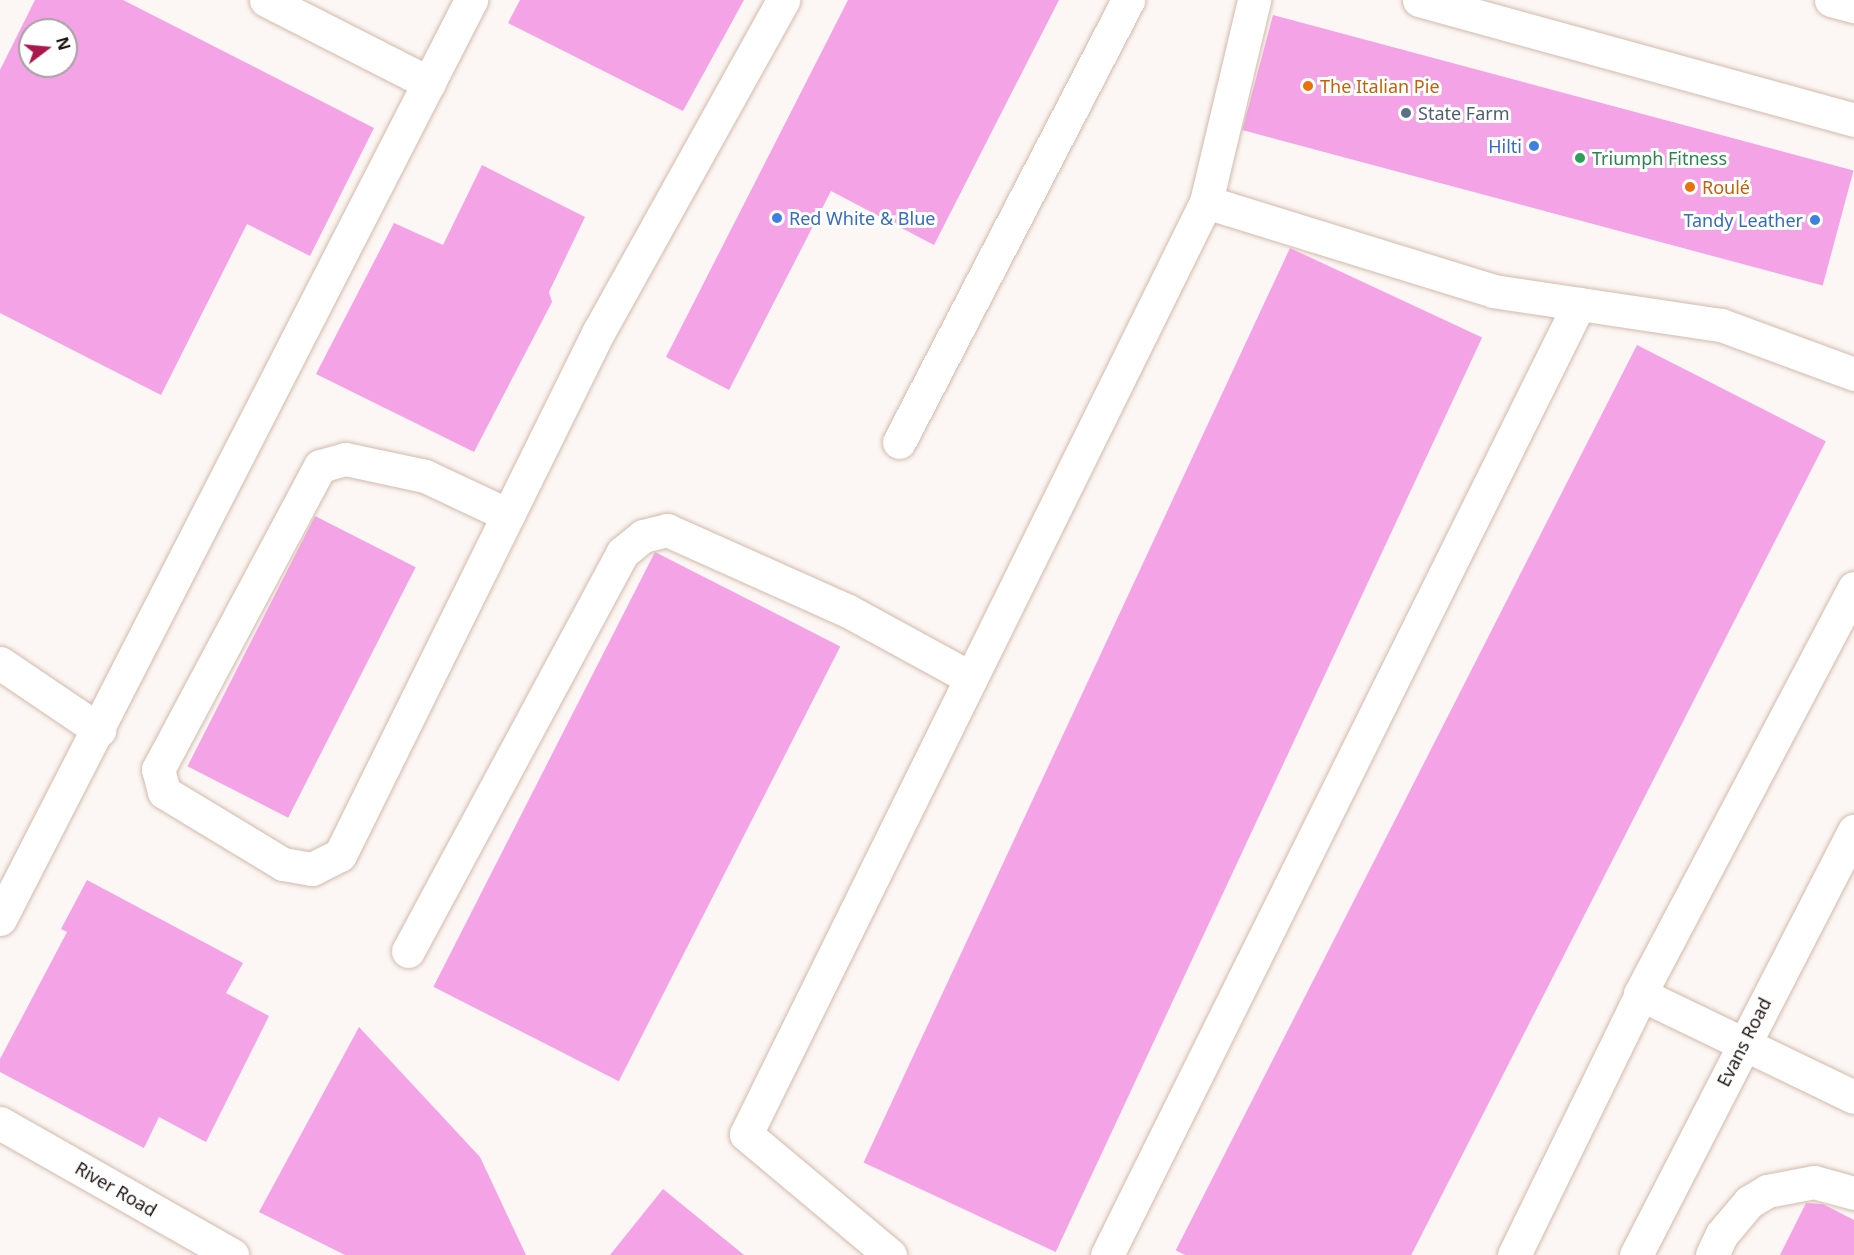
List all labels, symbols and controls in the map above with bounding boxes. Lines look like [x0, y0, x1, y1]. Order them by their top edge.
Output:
north arrow [18, 18, 78, 78]
text: N [51, 34, 76, 53]
place label: The Italian Pie [1320, 75, 1440, 97]
marker: The Italian Pie [1301, 79, 1315, 93]
place label: State Farm [1418, 102, 1510, 124]
marker: State Farm [1399, 106, 1413, 120]
place label: Hilti [1488, 135, 1522, 157]
marker: Hilti [1527, 139, 1541, 153]
place label: Triumph Fitness [1592, 147, 1727, 169]
marker: Triumph Fitness [1573, 151, 1587, 165]
place label: Roulé [1702, 176, 1750, 198]
marker: Roulé [1683, 180, 1697, 194]
place label: Red White & Blue [789, 207, 935, 229]
place label: Tandy Leather [1683, 209, 1803, 231]
marker: Red White & Blue [770, 211, 784, 225]
marker: Tandy Leather [1808, 213, 1822, 227]
street label: Evans Road [1712, 994, 1776, 1090]
street label: River Road [71, 1157, 161, 1221]

